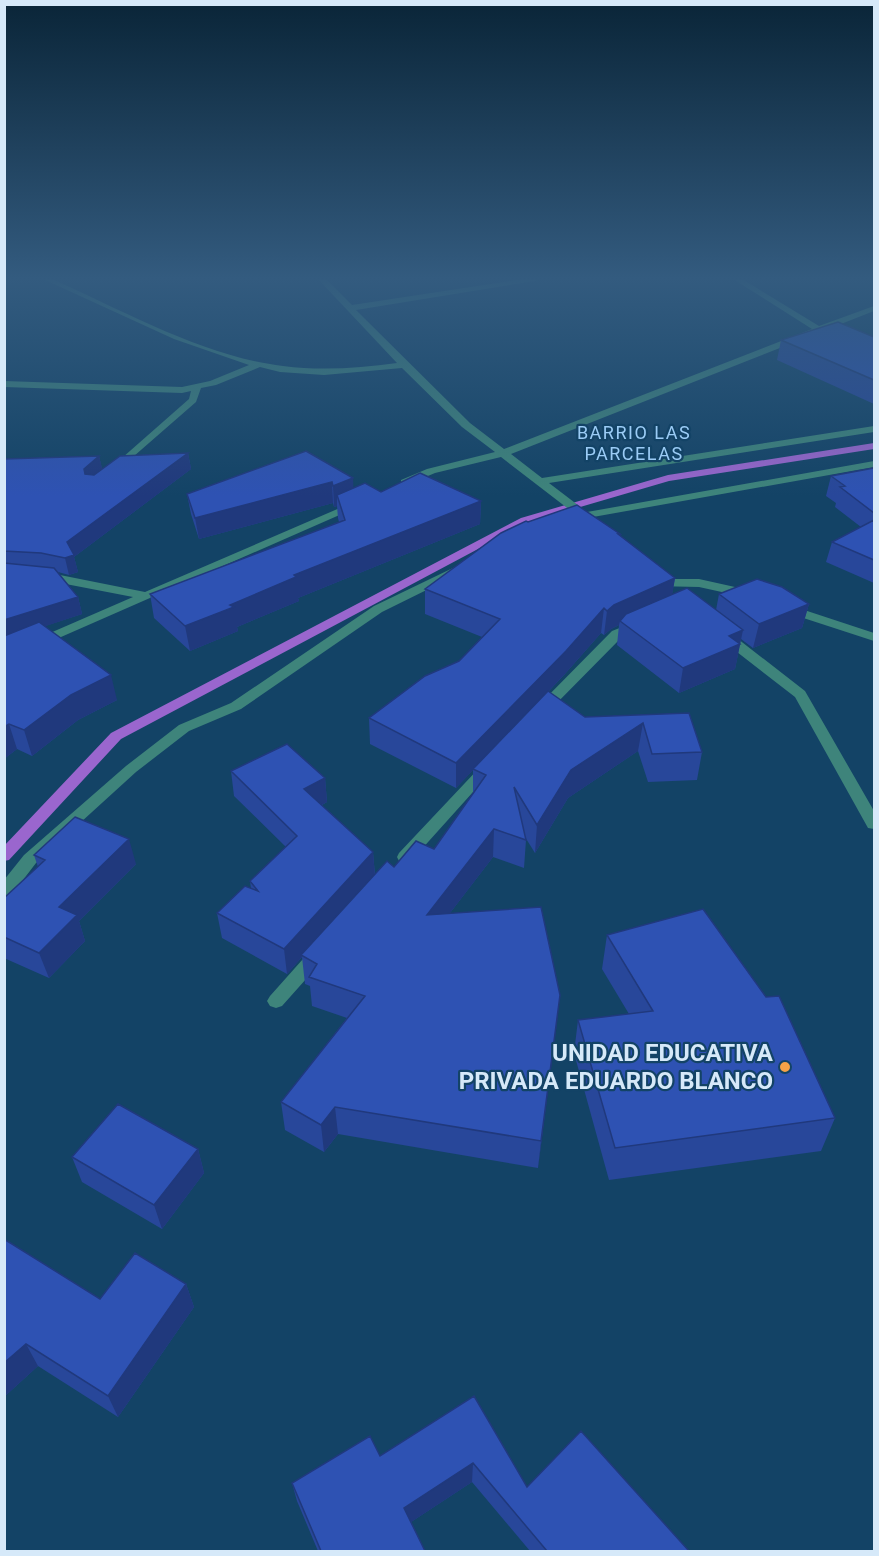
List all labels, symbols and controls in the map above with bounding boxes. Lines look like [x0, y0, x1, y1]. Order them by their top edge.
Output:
district label: BARRIO LAS PARCELAS [577, 422, 691, 464]
place label: UNIDAD EDUCATIVA PRIVADA EDUARDO BLANCO [459, 1039, 774, 1095]
marker: UNIDAD EDUCATIVA PRIVADA EDUARDO BLANCO [778, 1060, 792, 1074]

